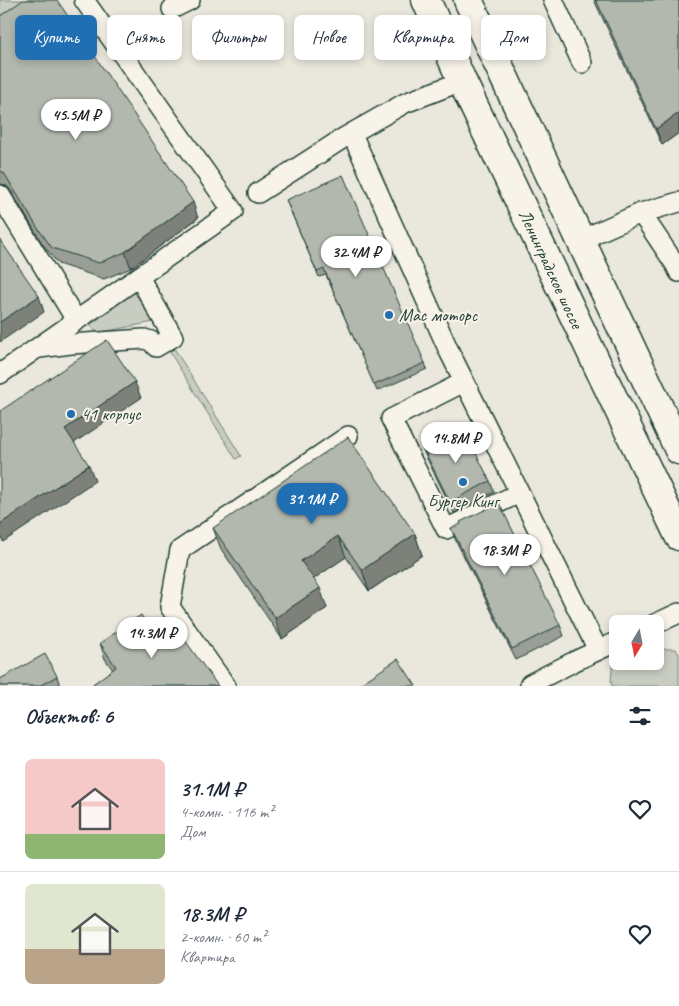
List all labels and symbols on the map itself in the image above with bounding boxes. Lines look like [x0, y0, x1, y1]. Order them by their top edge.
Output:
pin: 45.5M ₽ [30, 98, 122, 141]
street label: Ленинградское шоссе [514, 206, 589, 333]
pin: 32.4M ₽ [310, 236, 402, 278]
place label: Мас моторс [399, 304, 478, 326]
marker: Мас моторс [383, 309, 395, 321]
place label: 41 корпус [81, 403, 142, 425]
marker: 41 корпус [65, 408, 77, 420]
pin: 14.8M ₽ [410, 422, 502, 464]
marker: Бургер Кинг [457, 476, 469, 488]
pin: 31.1M ₽ [266, 482, 358, 525]
place label: Бургер Кинг [428, 490, 501, 512]
pin: 18.3M ₽ [459, 534, 551, 576]
north arrow [609, 615, 664, 670]
pin: 14.3M ₽ [106, 616, 198, 659]

